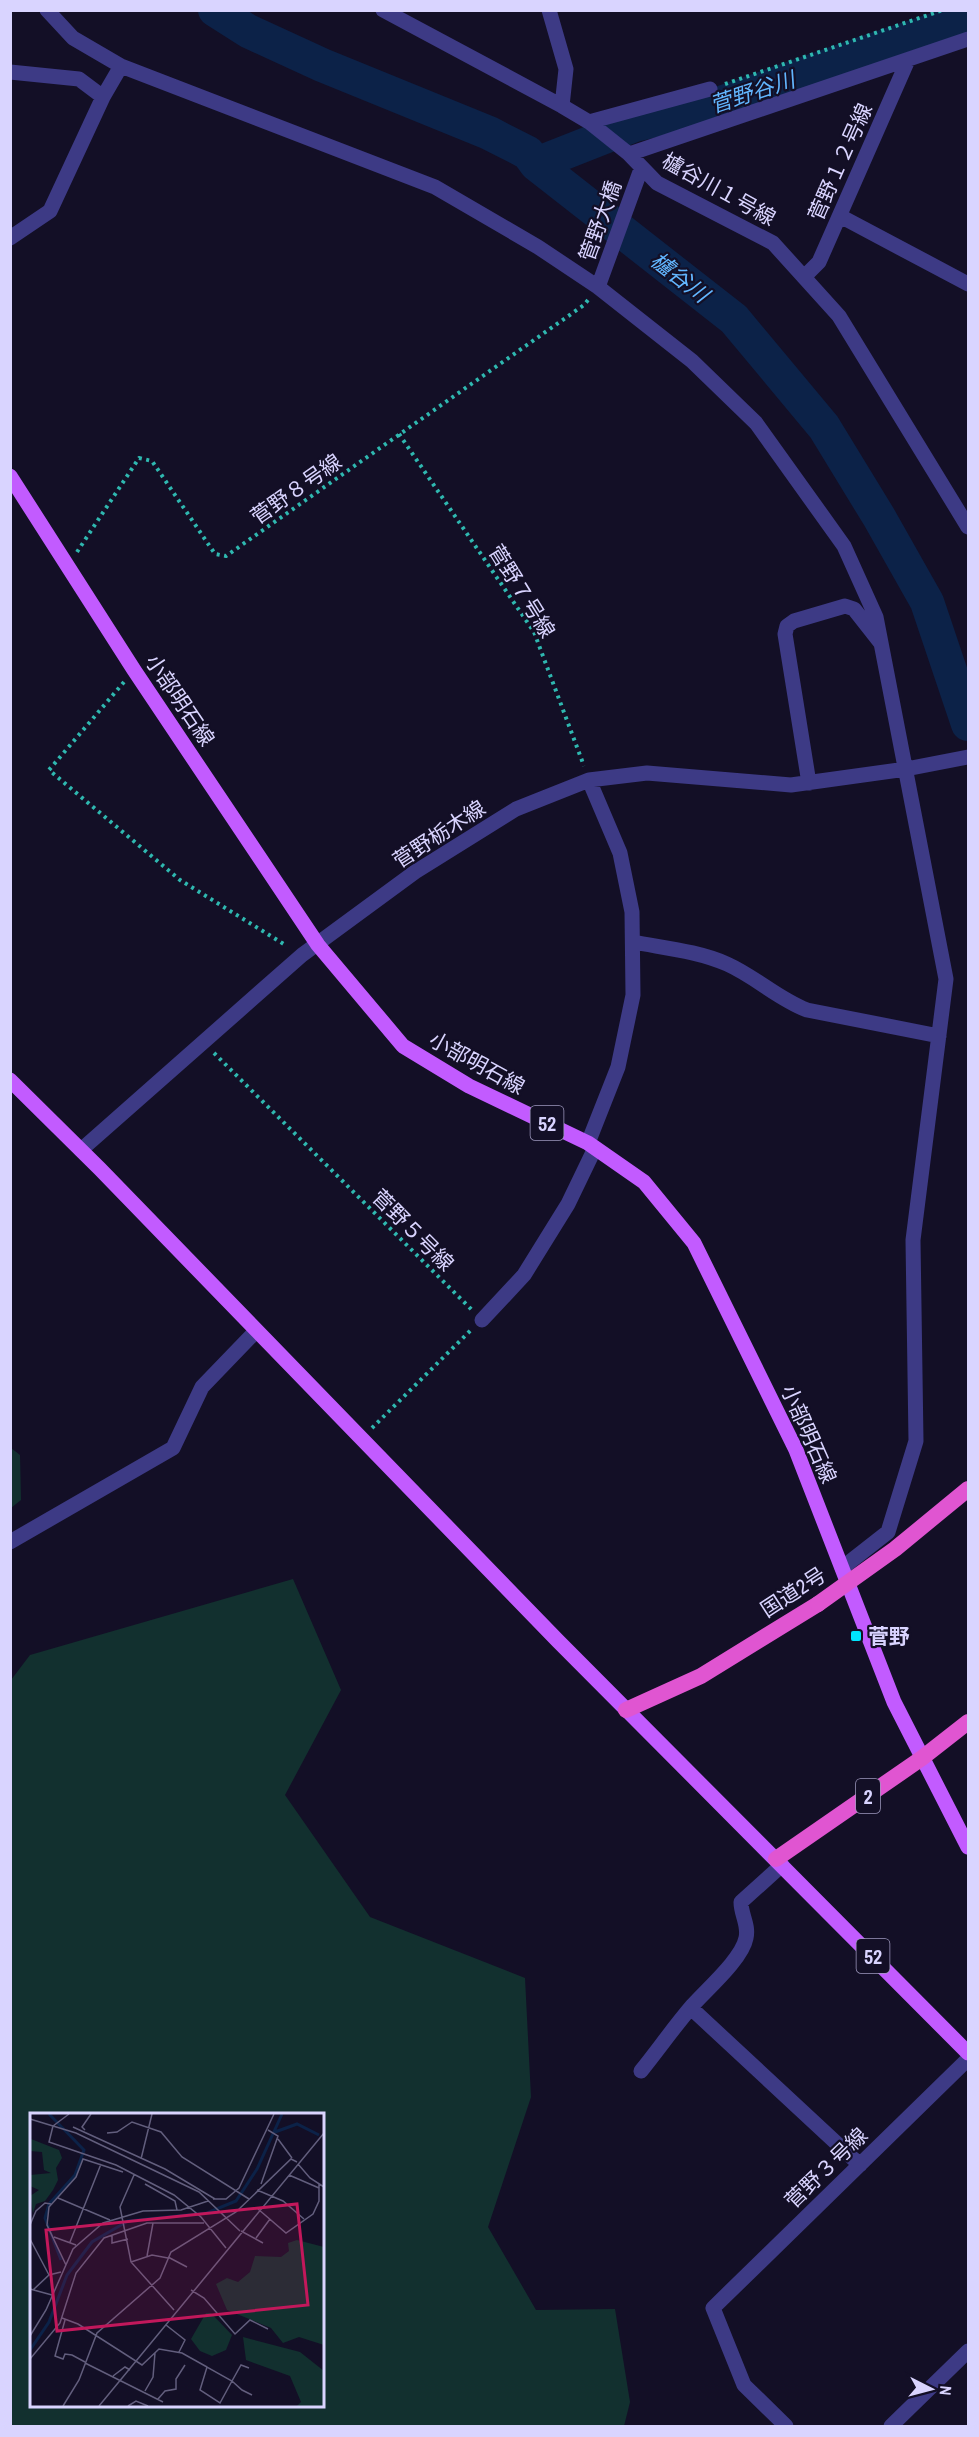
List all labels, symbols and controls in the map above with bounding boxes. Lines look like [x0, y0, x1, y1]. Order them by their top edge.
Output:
water label: 菅野谷川 [706, 64, 800, 120]
street label: 菅野１２号線 [801, 99, 879, 225]
street label: 櫨谷川１号線 [657, 146, 781, 232]
street label: 管野大橋 [572, 177, 628, 265]
water label: 櫨谷川 [645, 245, 717, 310]
street label: 菅野８号線 [245, 447, 347, 531]
street label: 菅野７号線 [482, 539, 562, 643]
street label: 小部明石線 [139, 648, 221, 752]
street label: 菅野栃木線 [387, 793, 491, 875]
street label: 小部明石線 [424, 1025, 530, 1101]
road number: 52 [530, 1106, 564, 1140]
street label: 菅野５号線 [366, 1183, 460, 1277]
street label: 小部明石線 [774, 1380, 844, 1488]
street label: 国道2号 [755, 1560, 831, 1624]
place label: 菅野 [868, 1622, 910, 1651]
marker: 菅野 [849, 1629, 863, 1643]
road number: 2 [856, 1779, 880, 1813]
road number: 52 [856, 1939, 890, 1973]
inset map [30, 2113, 324, 2407]
street label: 菅野３号線 [778, 2121, 874, 2215]
north arrow [901, 2359, 961, 2419]
text: N [934, 2385, 957, 2396]

